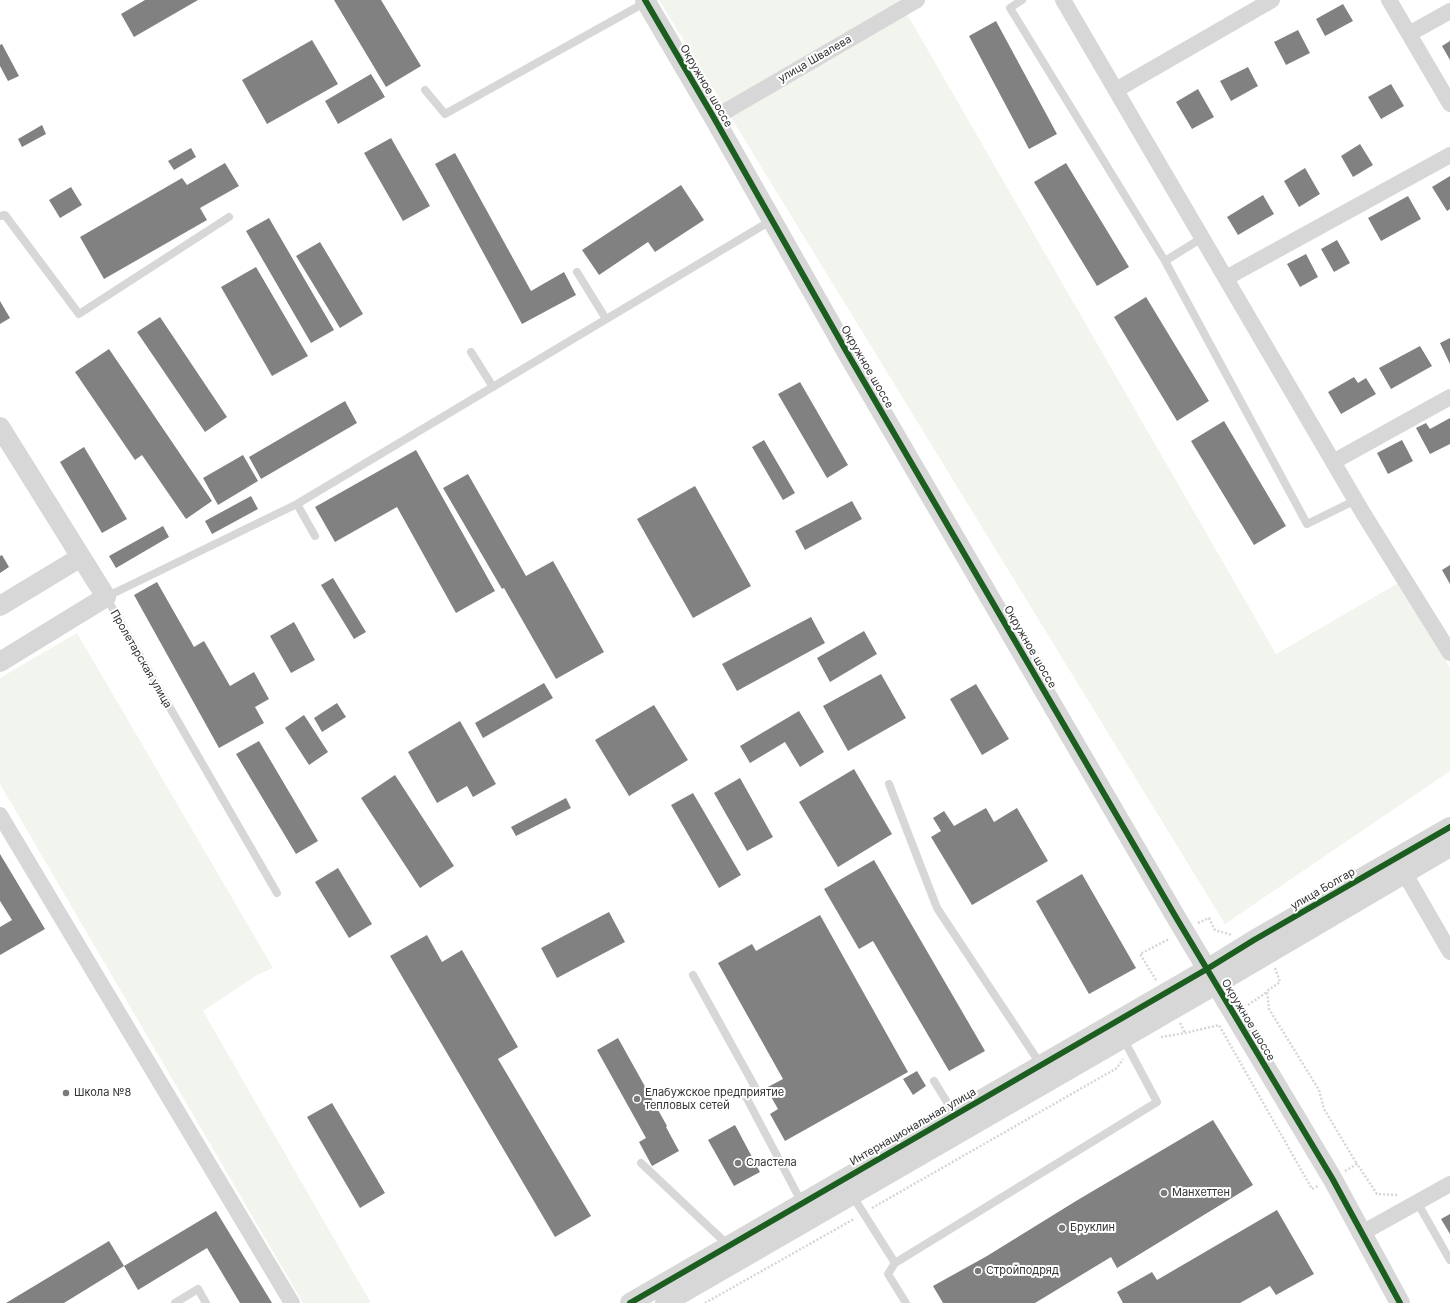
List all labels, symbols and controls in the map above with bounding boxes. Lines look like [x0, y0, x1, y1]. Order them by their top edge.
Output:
street label: улица Швалева [776, 33, 854, 85]
street label: Окружное шоссе [677, 42, 735, 130]
street label: Окружное шоссе [838, 323, 896, 411]
street label: Окружное шоссе [1001, 603, 1059, 691]
street label: Пролетарская улица [107, 608, 175, 710]
street label: улица Болгар [1288, 865, 1358, 913]
street label: Окружное шоссе [1218, 977, 1278, 1063]
street label: Интернациональная улица [848, 1085, 978, 1169]
place label: Школа №8 [74, 1086, 131, 1100]
place label: Елабужское предприятие тепловых сетей [645, 1086, 784, 1112]
marker: Школа №8 [61, 1088, 71, 1098]
marker: Елабужское предприятие тепловых сетей [632, 1094, 642, 1104]
place label: Сластела [746, 1156, 797, 1170]
marker: Сластела [733, 1158, 743, 1168]
place label: Манхеттен [1172, 1186, 1230, 1200]
marker: Манхеттен [1159, 1188, 1169, 1198]
place label: Бруклин [1070, 1221, 1115, 1235]
marker: Бруклин [1057, 1223, 1067, 1233]
place label: Стройподряд [986, 1264, 1059, 1278]
marker: Стройподряд [973, 1266, 983, 1276]

